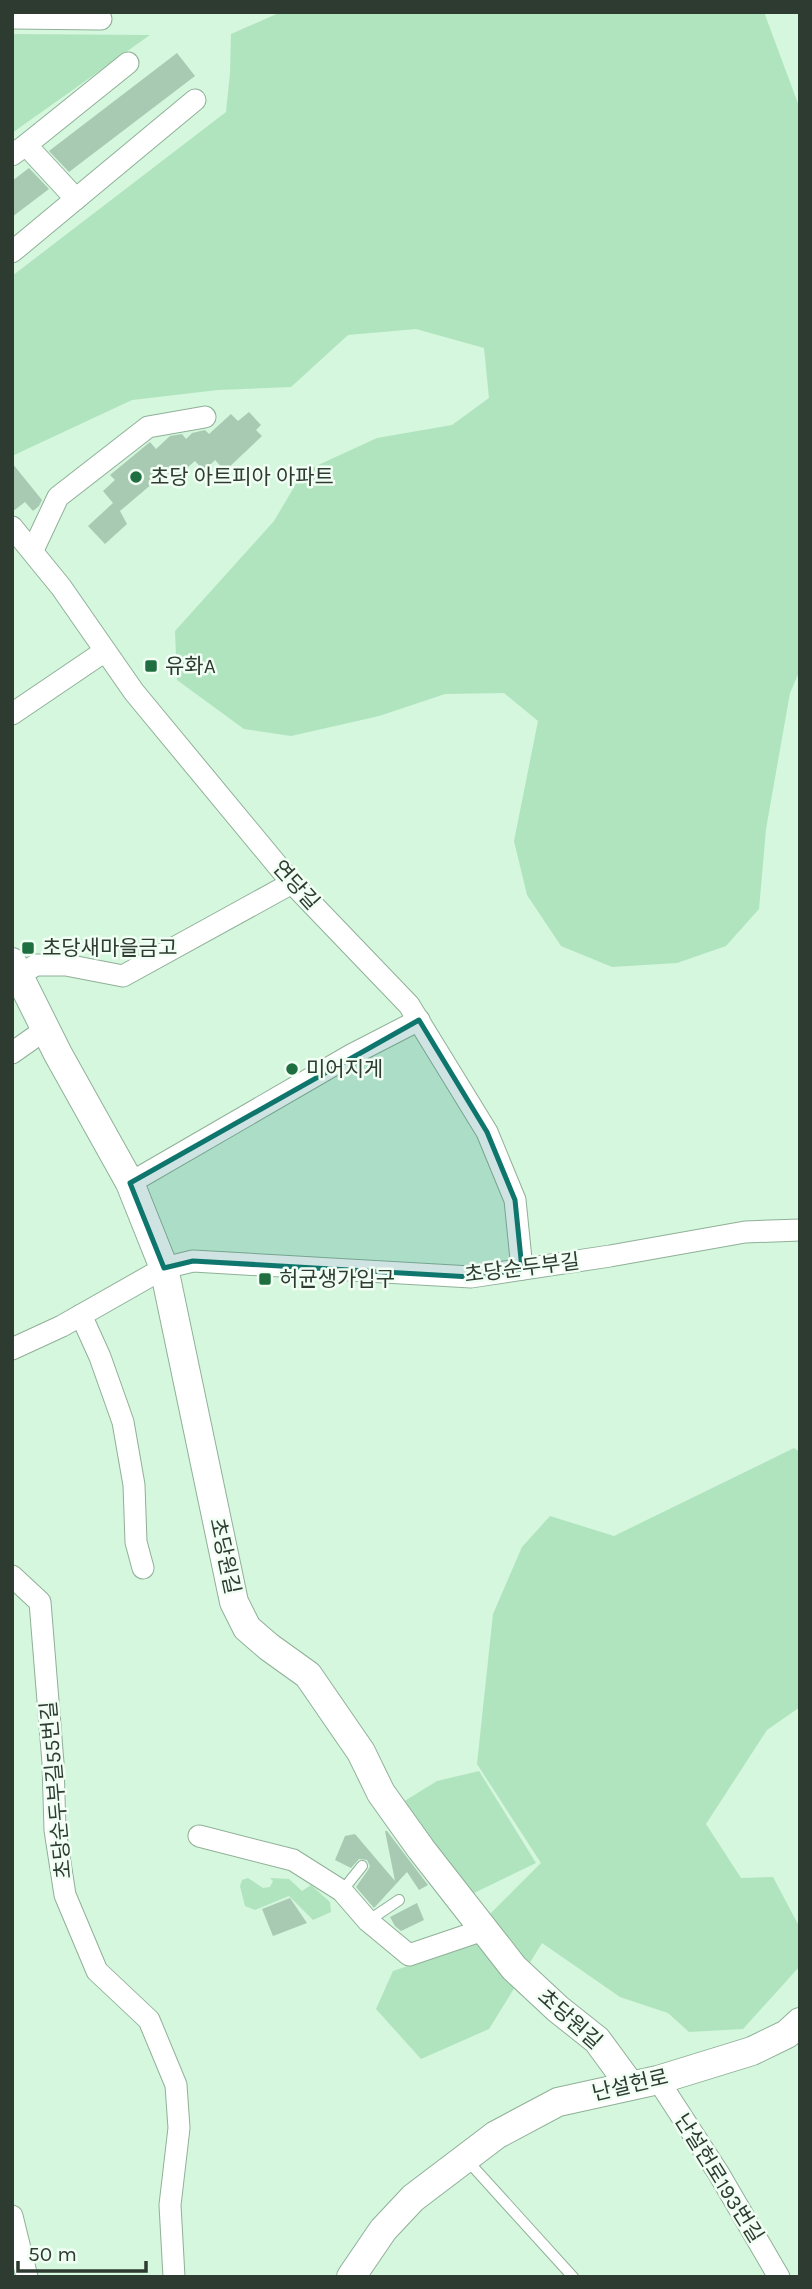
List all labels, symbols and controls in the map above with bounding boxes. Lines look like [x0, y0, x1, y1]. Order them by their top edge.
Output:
place label: 초당 아트피아 아파트 [150, 465, 334, 489]
marker: 초당 아트피아 아파트 [128, 469, 144, 485]
place label: 유화A [165, 654, 216, 678]
marker: 유화A [143, 658, 159, 674]
street label: 연당길 [268, 855, 324, 915]
place label: 초당새마을금고 [42, 936, 177, 960]
marker: 초당새마을금고 [20, 940, 36, 956]
place label: 미어지게 [306, 1057, 383, 1081]
marker: 미어지게 [284, 1061, 300, 1077]
street label: 초당순두부길 [463, 1249, 581, 1287]
place label: 허균생가입구 [279, 1267, 395, 1291]
marker: 허균생가입구 [257, 1271, 273, 1287]
street label: 초당원길 [205, 1516, 245, 1596]
street label: 초당순두부길55번길 [36, 1700, 76, 1880]
street label: 초당원길 [533, 1984, 607, 2054]
street label: 난설헌로 [590, 2065, 670, 2105]
street label: 난설헌로193번길 [670, 2109, 768, 2247]
scale bar [18, 2230, 145, 2274]
text: 50 m [28, 2242, 77, 2266]

